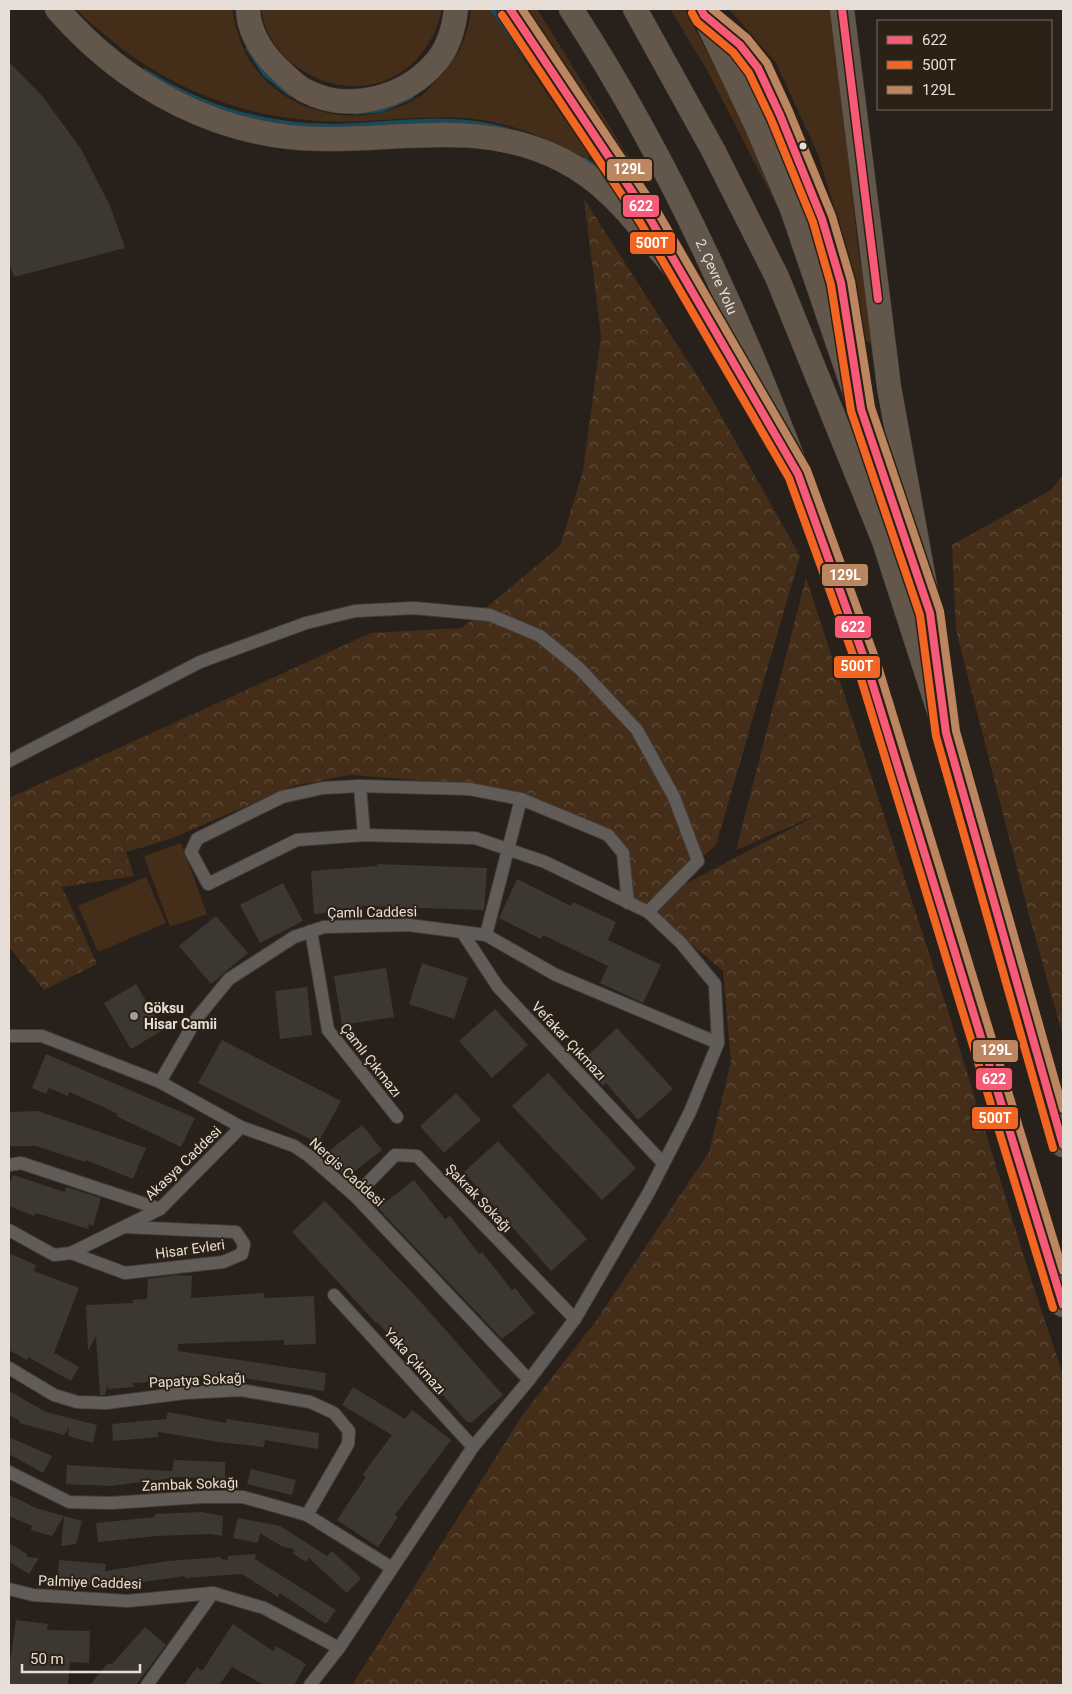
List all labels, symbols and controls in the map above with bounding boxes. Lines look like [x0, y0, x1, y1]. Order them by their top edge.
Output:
legend [877, 20, 1052, 110]
text: 622 [922, 31, 947, 49]
text: 500T [922, 56, 956, 74]
text: 129L [922, 81, 955, 99]
unlabelled marker [798, 141, 808, 151]
line badge: 129L [606, 158, 653, 182]
text: 129L [613, 161, 645, 177]
line badge: 622 [622, 194, 660, 218]
text: 622 [629, 198, 653, 214]
line badge: 500T [629, 231, 676, 255]
text: 500T [636, 235, 669, 251]
street label: 2. Çevre Yolu [692, 236, 741, 317]
line badge: 129L [821, 563, 869, 587]
text: 129L [829, 567, 861, 583]
line badge: 622 [834, 615, 872, 639]
text: 622 [841, 619, 865, 635]
line badge: 500T [833, 655, 881, 679]
text: 500T [841, 658, 874, 674]
street label: Çamlı Caddesi [327, 903, 417, 921]
street label: Vefakar Çıkmazı [529, 998, 609, 1084]
place label: Göksu Hisar Camii [144, 1000, 217, 1032]
marker: Göksu Hisar Camii [128, 1010, 140, 1022]
street label: Çamlı Çıkmazı [337, 1020, 405, 1100]
line badge: 129L [972, 1039, 1019, 1063]
text: 129L [980, 1042, 1012, 1058]
line badge: 622 [975, 1067, 1013, 1091]
text: 622 [982, 1071, 1006, 1087]
line badge: 500T [971, 1106, 1019, 1130]
text: 500T [979, 1110, 1012, 1126]
street label: Akasya Caddesi [142, 1123, 224, 1203]
street label: Nergis Caddesi [307, 1134, 387, 1210]
street label: Şakrak Sokağı [443, 1161, 515, 1235]
street label: Hisar Evleri [154, 1236, 226, 1262]
street label: Yaka Çıkmazı [381, 1325, 449, 1397]
street label: Papatya Sokağı [148, 1369, 246, 1391]
street label: Zambak Sokağı [141, 1474, 239, 1494]
street label: Palmiye Caddesi [38, 1572, 142, 1592]
scale bar [22, 1642, 140, 1674]
text: 50 m [30, 1650, 64, 1668]

